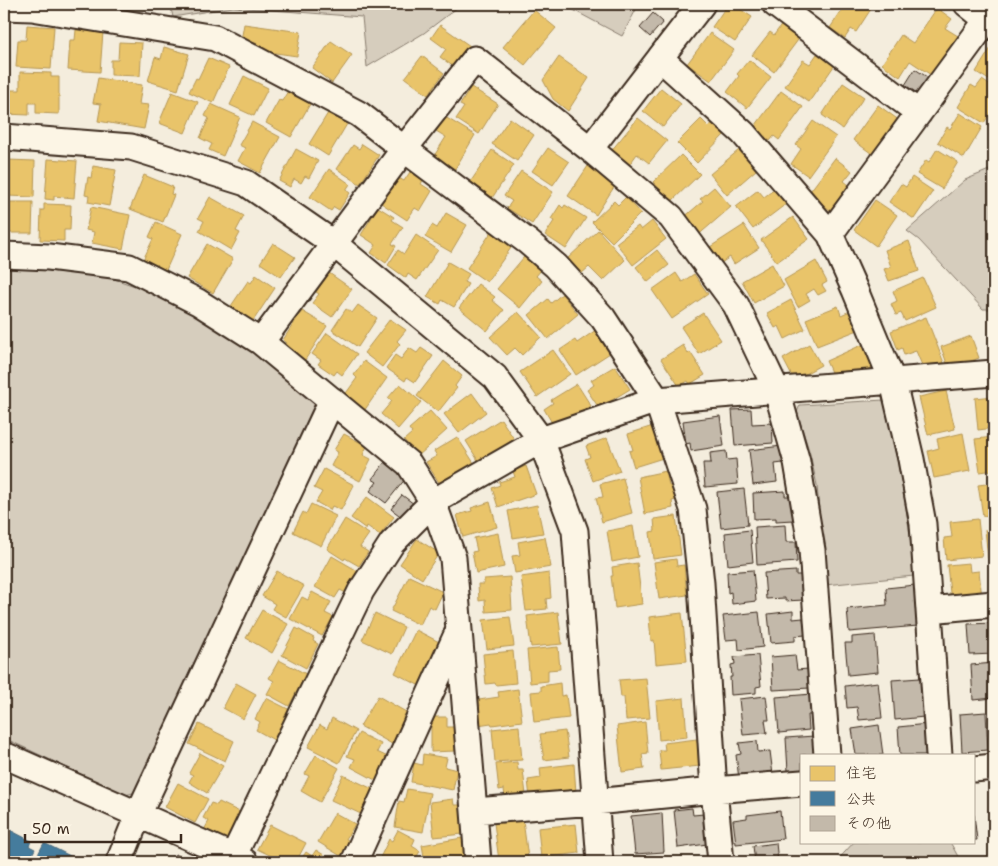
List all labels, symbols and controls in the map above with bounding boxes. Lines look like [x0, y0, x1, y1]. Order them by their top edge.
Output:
legend [800, 754, 976, 844]
text: 住宅 [846, 763, 876, 783]
text: 公共 [846, 789, 876, 809]
scale bar [25, 811, 181, 843]
text: その他 [846, 813, 891, 833]
text: 50 m [32, 819, 70, 839]

